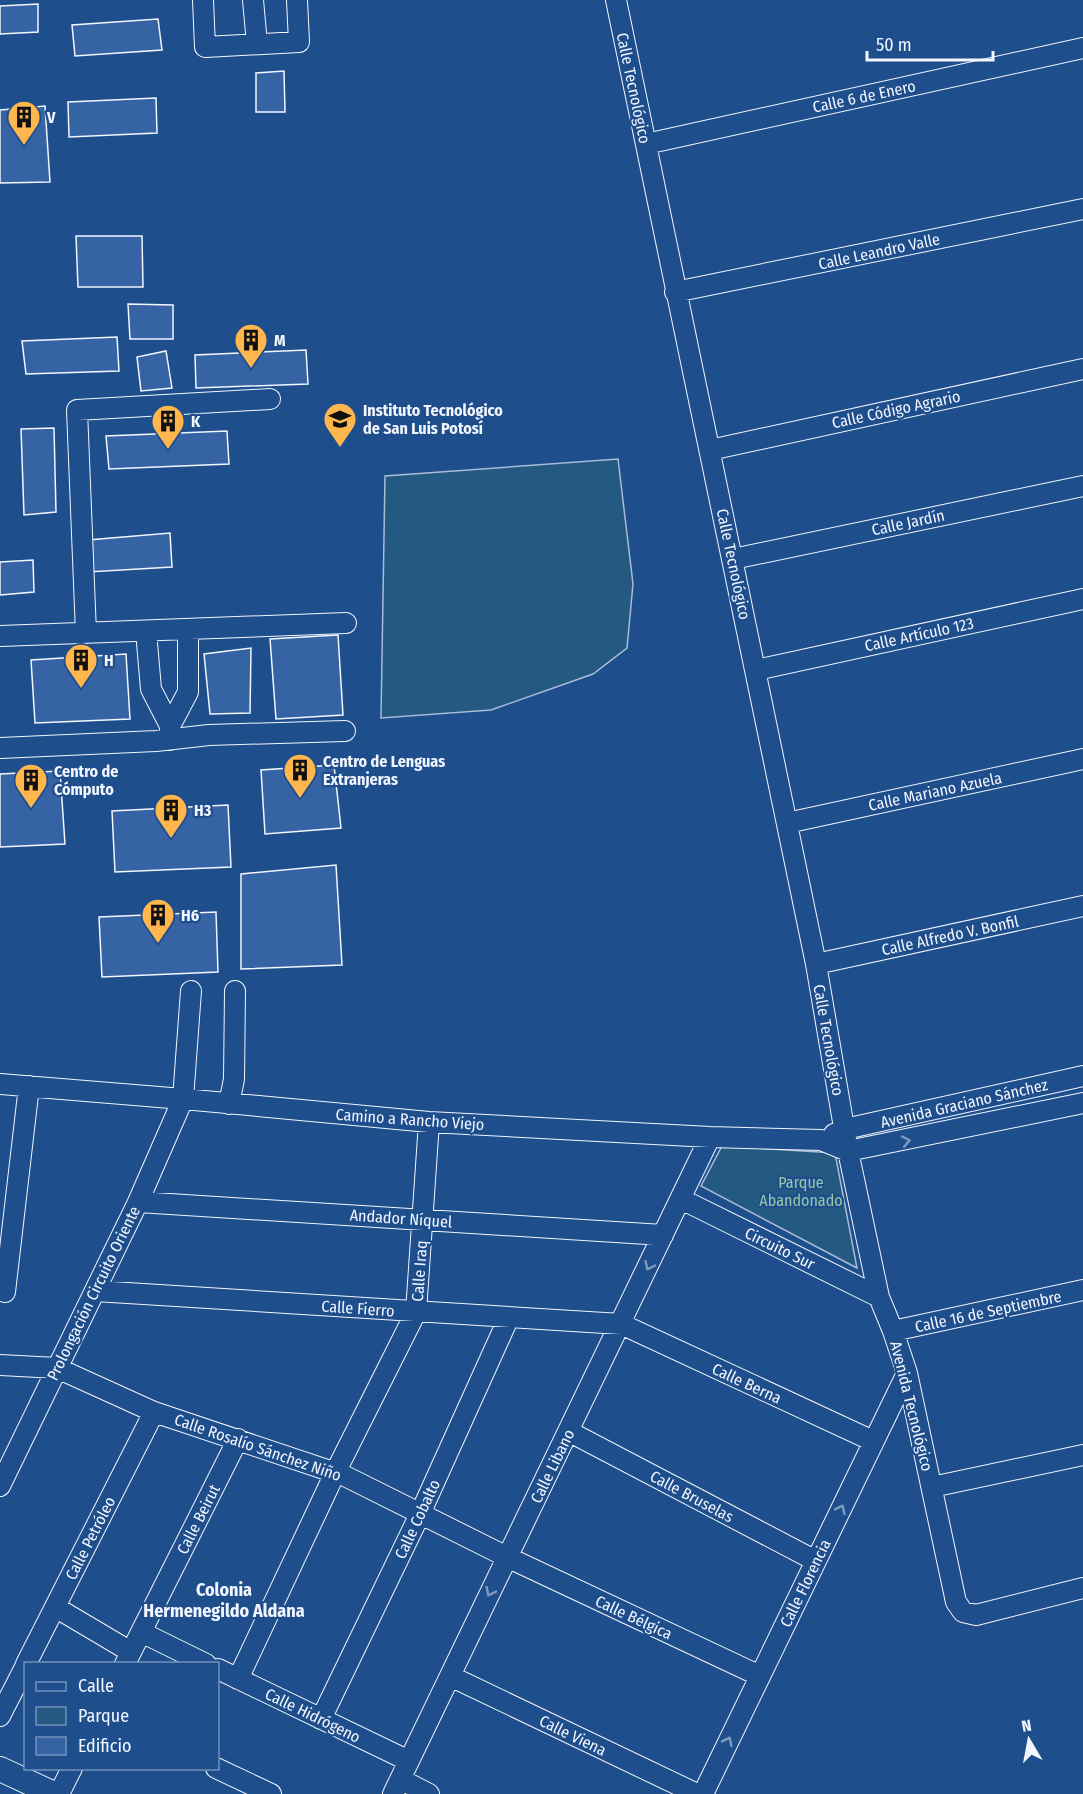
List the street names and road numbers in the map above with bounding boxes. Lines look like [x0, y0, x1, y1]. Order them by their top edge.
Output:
street label: Calle Tecnológico [612, 31, 655, 145]
street label: Calle 6 de Enero [811, 76, 917, 117]
street label: Calle Leandro Valle [817, 229, 942, 274]
street label: Calle Código Agrario [830, 387, 962, 432]
street label: Calle Jardín [870, 505, 946, 540]
street label: Calle Tecnológico [712, 507, 755, 621]
street label: Calle Artículo 123 [863, 614, 975, 655]
street label: Calle Mariano Azuela [867, 768, 1004, 815]
street label: Calle Alfredo V. Bonfil [880, 912, 1020, 959]
street label: Calle Tecnológico [809, 983, 848, 1097]
street label: Avenida Graciano Sánchez [879, 1075, 1050, 1132]
street label: Camino a Rancho Viejo [335, 1105, 485, 1134]
street label: Prolongación Circuito Oriente [43, 1203, 144, 1383]
street label: Andador Níquel [349, 1205, 453, 1232]
street label: Circuito Sur [742, 1223, 818, 1274]
street label: Calle Iraq [408, 1240, 431, 1302]
street label: Calle 16 de Septiembre [913, 1287, 1063, 1336]
street label: Calle Fierro [321, 1296, 395, 1321]
street label: Avenida Tecnológico [886, 1339, 937, 1473]
street label: Calle Berna [709, 1359, 785, 1408]
street label: Calle Rosalío Sánchez Niño [172, 1410, 344, 1485]
street label: Calle Libano [526, 1426, 578, 1506]
street label: Calle Bruselas [647, 1466, 737, 1526]
street label: Calle Cobalto [391, 1476, 444, 1562]
street label: Calle Beirut [173, 1481, 224, 1557]
street label: Calle Petróleo [61, 1493, 120, 1583]
street label: Calle Florencia [776, 1536, 835, 1630]
street label: Calle Bélgica [592, 1591, 675, 1644]
street label: Calle Hidrógeno [262, 1684, 363, 1747]
street label: Calle Viena [536, 1711, 609, 1760]

